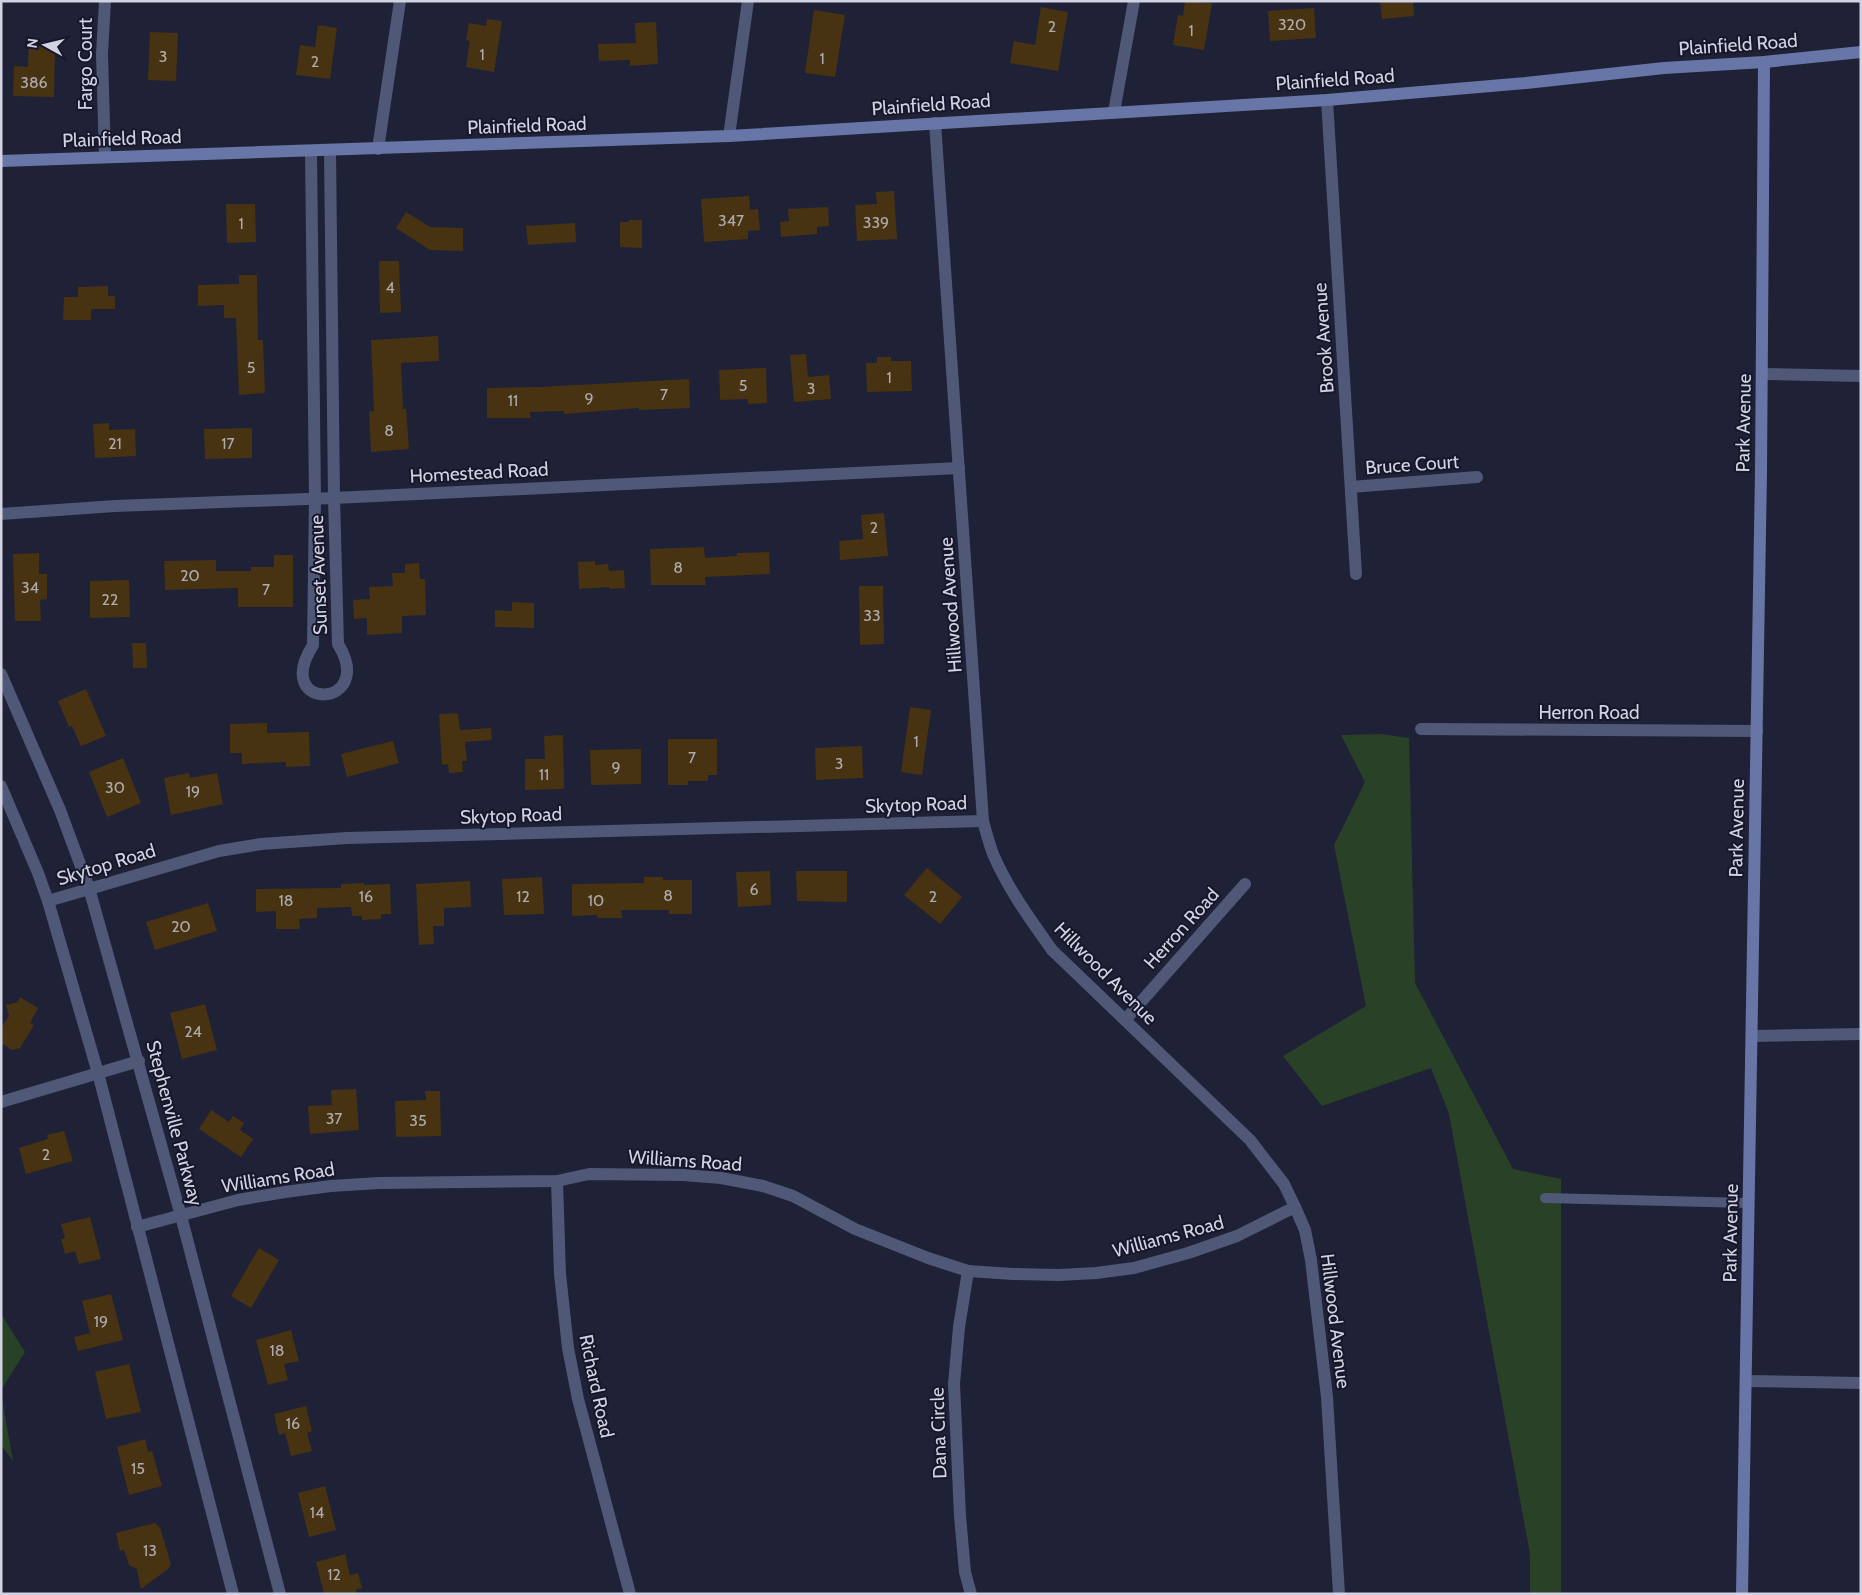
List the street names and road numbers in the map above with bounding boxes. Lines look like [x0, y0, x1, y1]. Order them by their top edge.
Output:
street label: Fargo Court [74, 17, 97, 110]
street label: Plainfield Road [1678, 29, 1798, 60]
street label: Plainfield Road [1275, 64, 1395, 95]
street label: Plainfield Road [871, 89, 991, 120]
street label: Plainfield Road [467, 112, 587, 139]
street label: Plainfield Road [62, 125, 182, 152]
street label: Brook Avenue [1308, 282, 1339, 394]
street label: Park Avenue [1731, 373, 1756, 473]
street label: Bruce Court [1364, 450, 1460, 479]
street label: Homestead Road [409, 457, 549, 488]
street label: Sunset Avenue [305, 514, 332, 635]
street label: Hillwood Avenue [934, 536, 967, 674]
street label: Herron Road [1538, 701, 1640, 724]
street label: Park Avenue [1724, 778, 1749, 878]
street label: Skytop Road [865, 791, 967, 818]
street label: Skytop Road [460, 802, 562, 829]
street label: Skytop Road [54, 839, 158, 890]
street label: Herron Road [1139, 883, 1224, 974]
street label: Hillwood Avenue [1050, 917, 1162, 1030]
street label: Stephenville Parkway [141, 1038, 208, 1209]
street label: Williams Road [627, 1145, 743, 1176]
street label: Williams Road [220, 1157, 336, 1198]
street label: Park Avenue [1718, 1183, 1743, 1283]
street label: Williams Road [1110, 1211, 1226, 1262]
street label: Hillwood Avenue [1316, 1252, 1355, 1390]
street label: Richard Road [574, 1332, 619, 1440]
street label: Dana Circle [925, 1387, 952, 1479]

